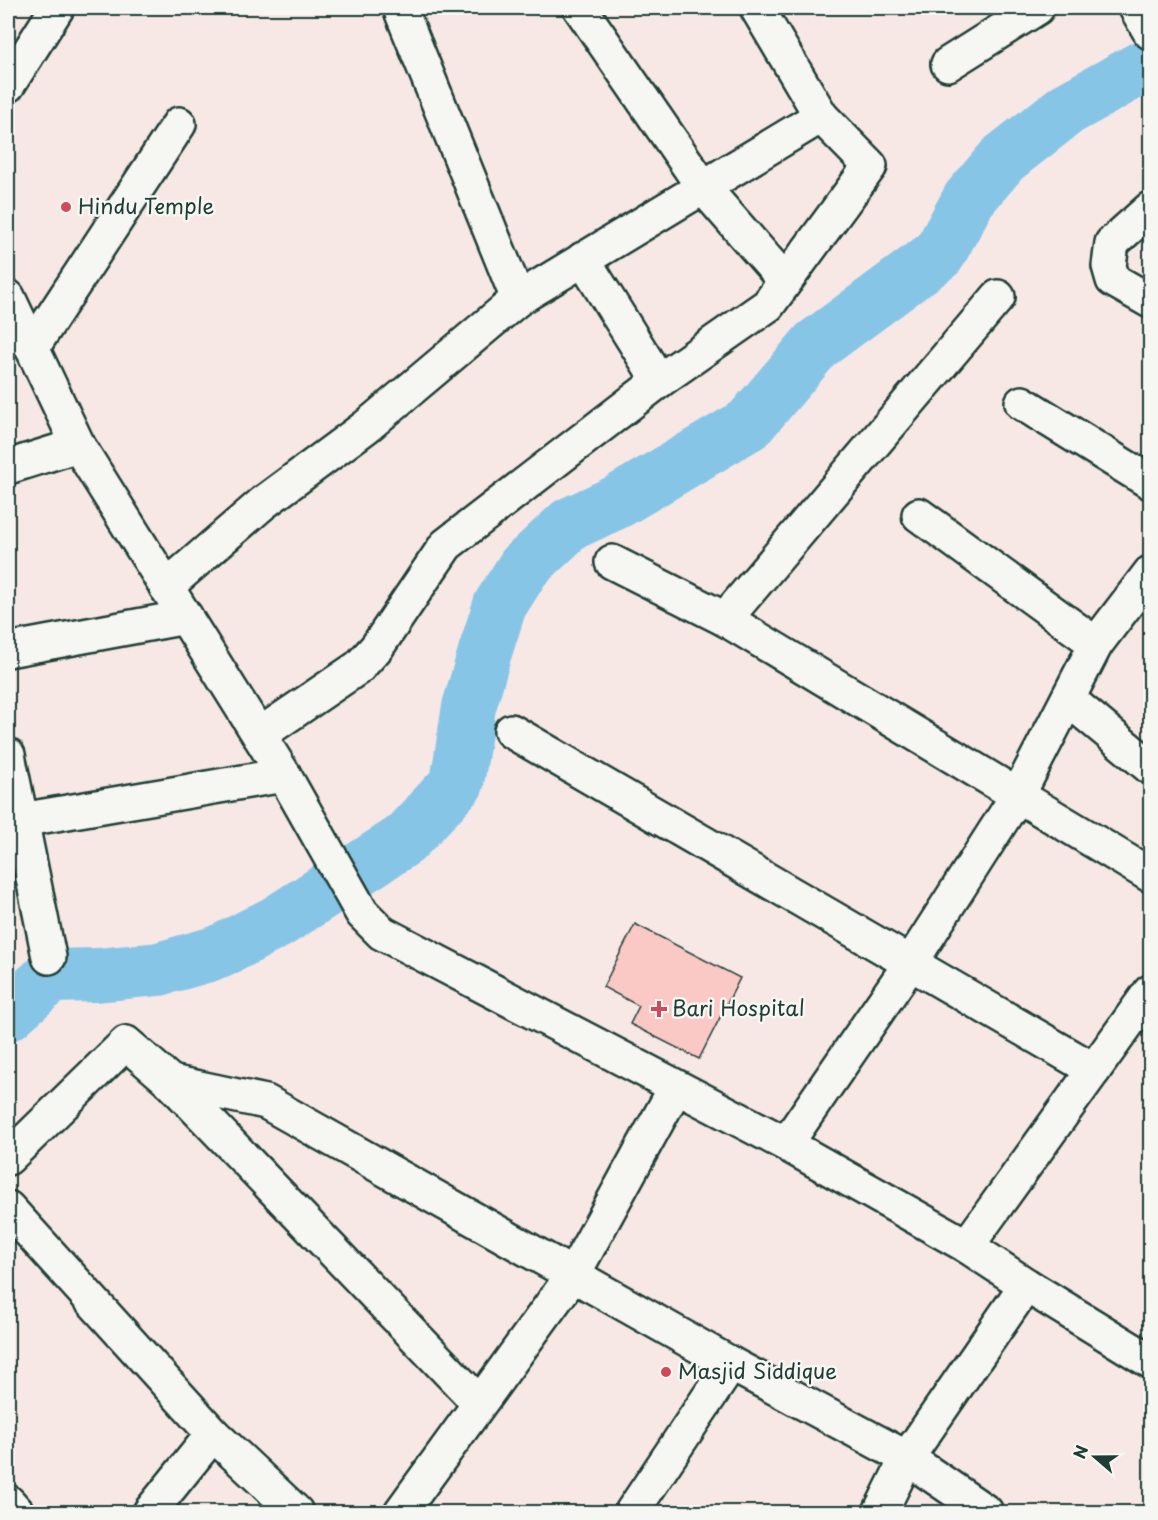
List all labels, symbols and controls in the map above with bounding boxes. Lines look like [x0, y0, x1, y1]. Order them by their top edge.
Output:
place label: Hindu Temple [78, 189, 214, 221]
marker: Hindu Temple [59, 200, 73, 214]
place label: Bari Hospital [672, 991, 805, 1023]
marker: Bari Hospital [650, 1000, 668, 1018]
place label: Masjid Siddique [678, 1354, 837, 1386]
marker: Masjid Siddique [659, 1365, 673, 1379]
north arrow [1065, 1427, 1125, 1487]
text: N [1067, 1441, 1093, 1462]

